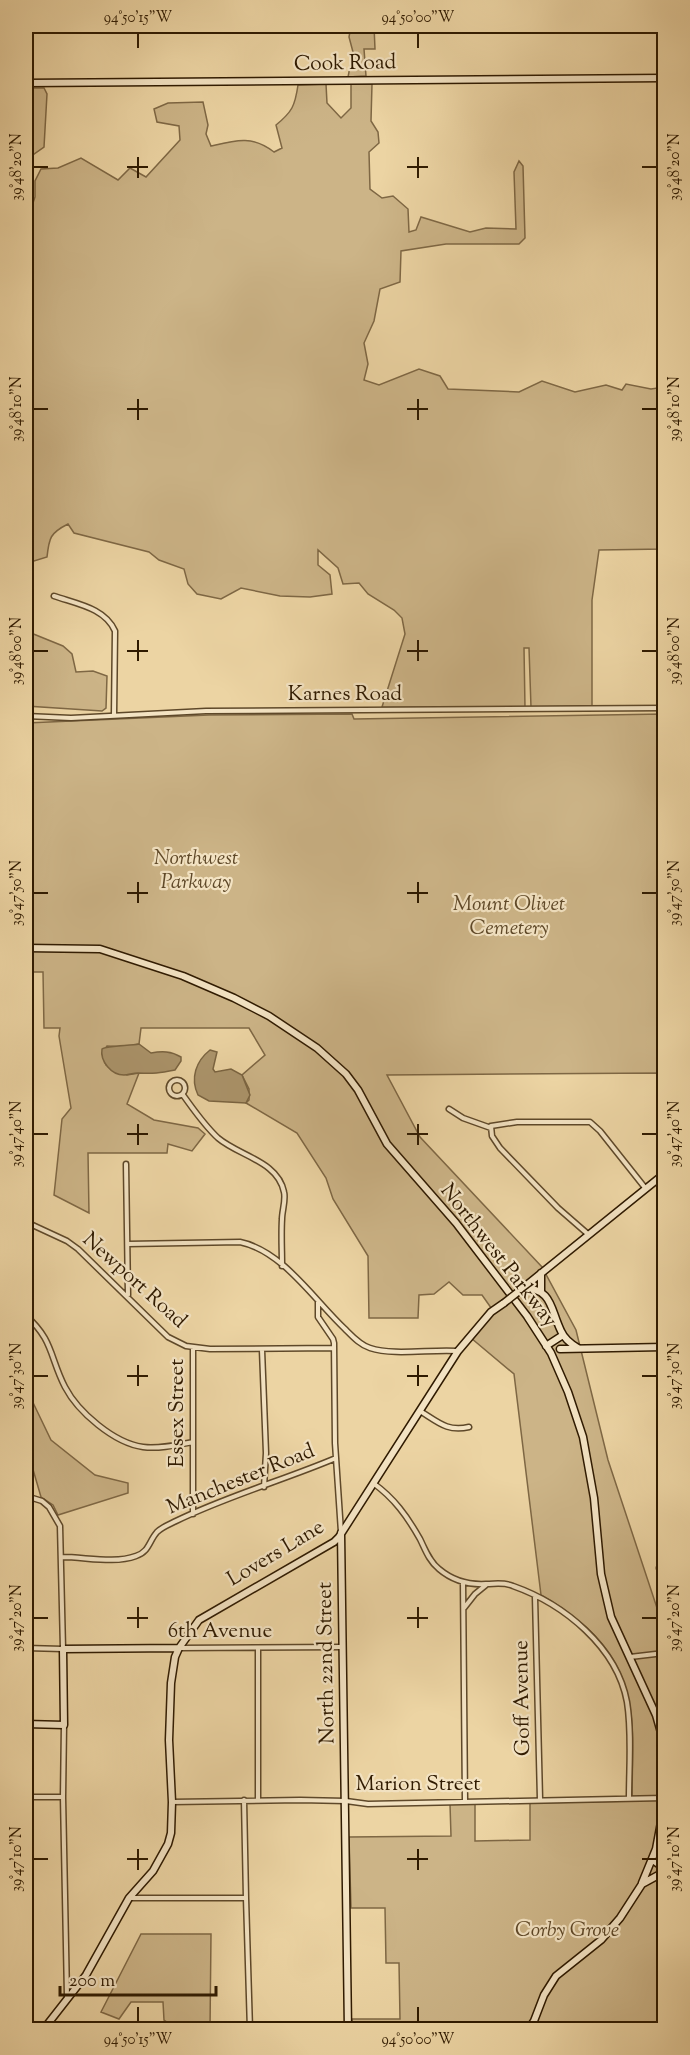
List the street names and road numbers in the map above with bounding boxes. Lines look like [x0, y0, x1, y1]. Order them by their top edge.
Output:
street label: Cook Road [294, 48, 397, 80]
street label: Karnes Road [288, 680, 402, 710]
street label: Northwest Parkway [432, 1178, 564, 1335]
street label: Newport Road [75, 1226, 193, 1336]
street label: Essex Street [163, 1359, 193, 1467]
street label: Manchester Road [162, 1437, 320, 1523]
street label: Lovers Lane [222, 1513, 330, 1595]
street label: North 22nd Street [311, 1582, 343, 1744]
street label: 6th Avenue [168, 1617, 272, 1647]
street label: Goff Avenue [507, 1640, 539, 1756]
street label: Marion Street [355, 1770, 481, 1800]

